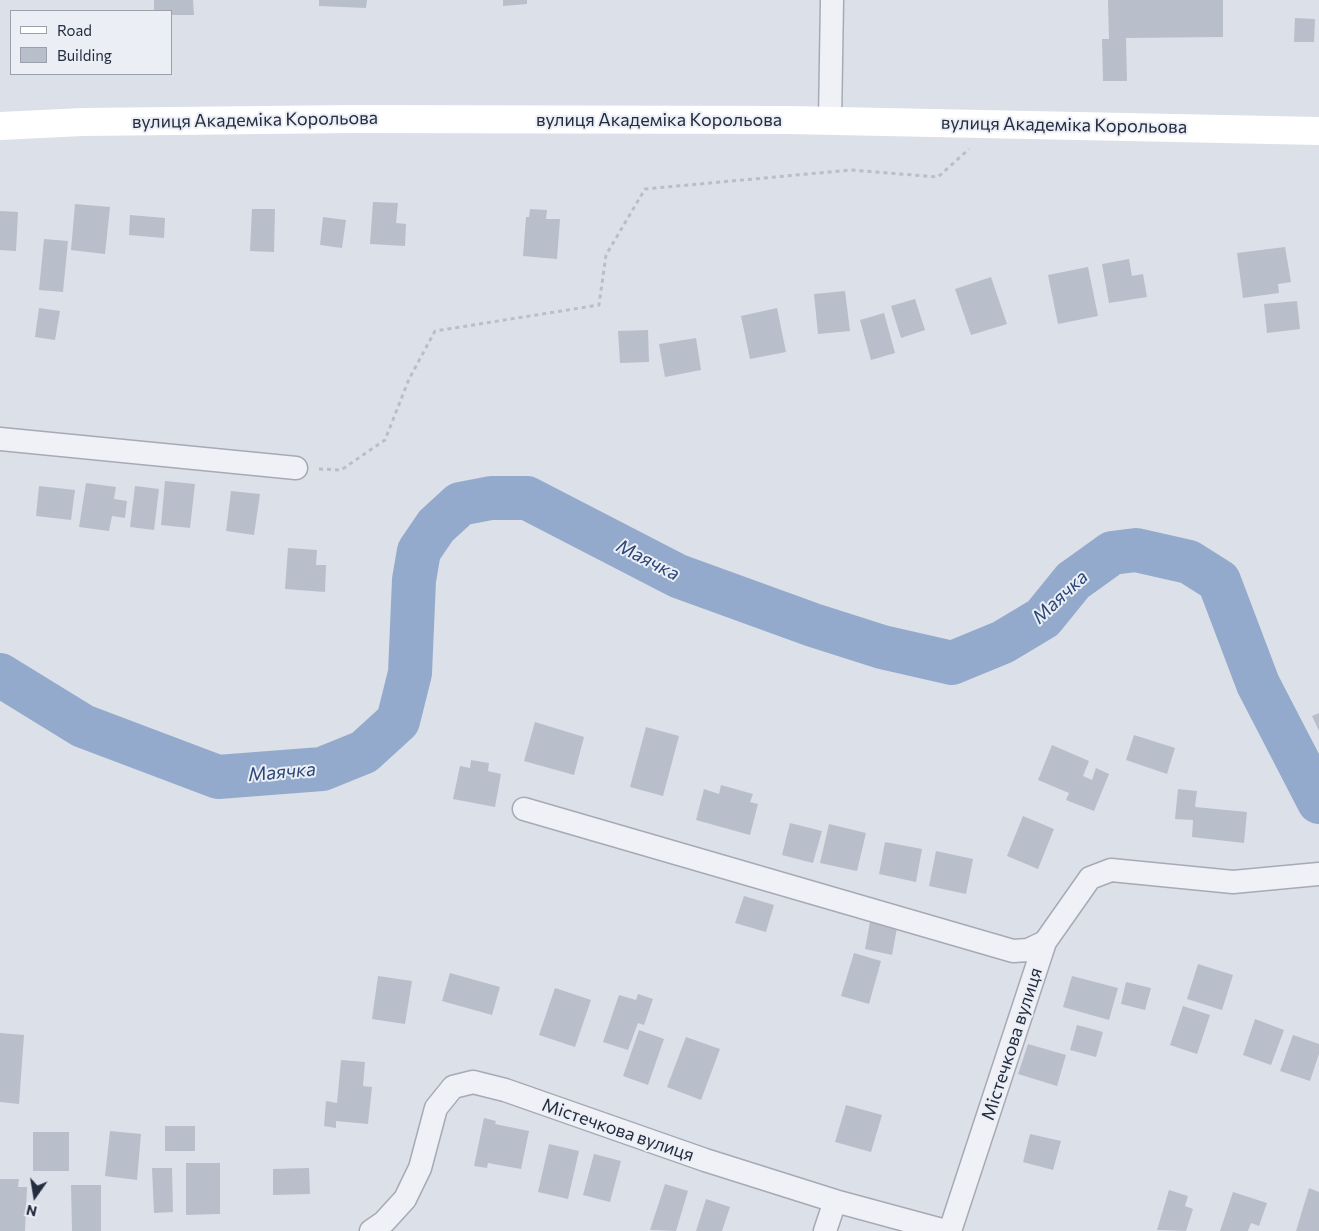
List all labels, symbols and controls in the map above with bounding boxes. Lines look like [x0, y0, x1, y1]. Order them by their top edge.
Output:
legend [10, 10, 172, 75]
text: Road [57, 21, 92, 39]
text: Building [57, 46, 112, 64]
street label: вулиця Академіка Корольова [132, 107, 378, 133]
street label: вулиця Академіка Корольова [536, 109, 782, 131]
street label: вулиця Академіка Корольова [941, 112, 1187, 138]
water label: Маячка [613, 534, 683, 586]
water label: Маячка [1027, 566, 1093, 628]
water label: Маячка [247, 758, 317, 786]
street label: Містечкова вулиця [977, 965, 1047, 1123]
street label: Містечкова вулиця [539, 1094, 697, 1166]
north arrow [10, 1171, 60, 1221]
text: N [24, 1202, 39, 1221]

